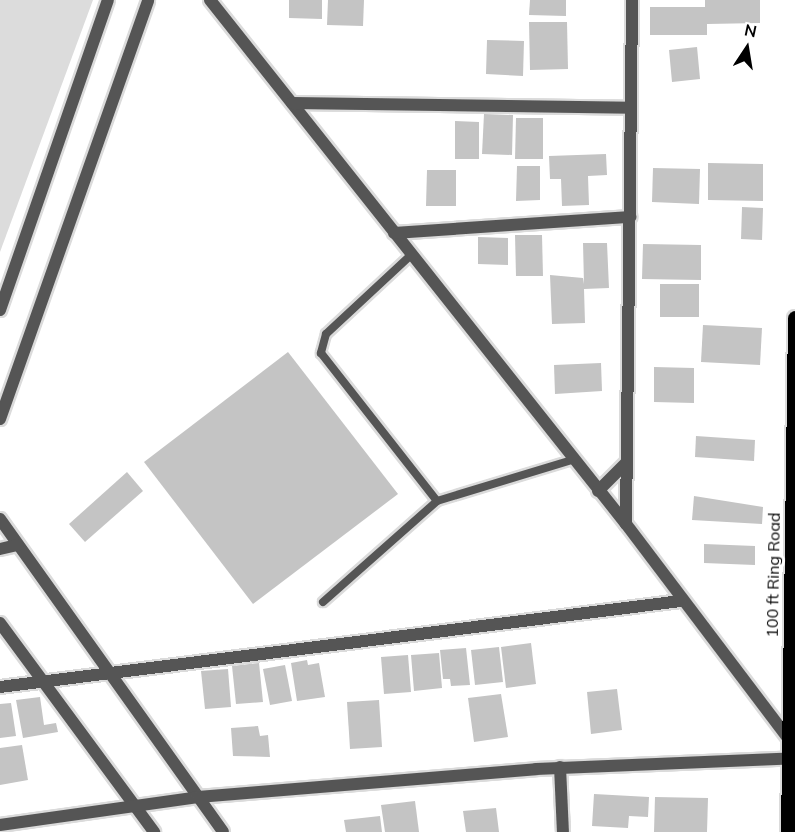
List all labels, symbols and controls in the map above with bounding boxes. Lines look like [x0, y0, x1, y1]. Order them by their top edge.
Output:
north arrow [717, 18, 777, 78]
text: N [743, 19, 759, 41]
street label: 100 ft Ring Road [762, 512, 784, 638]

